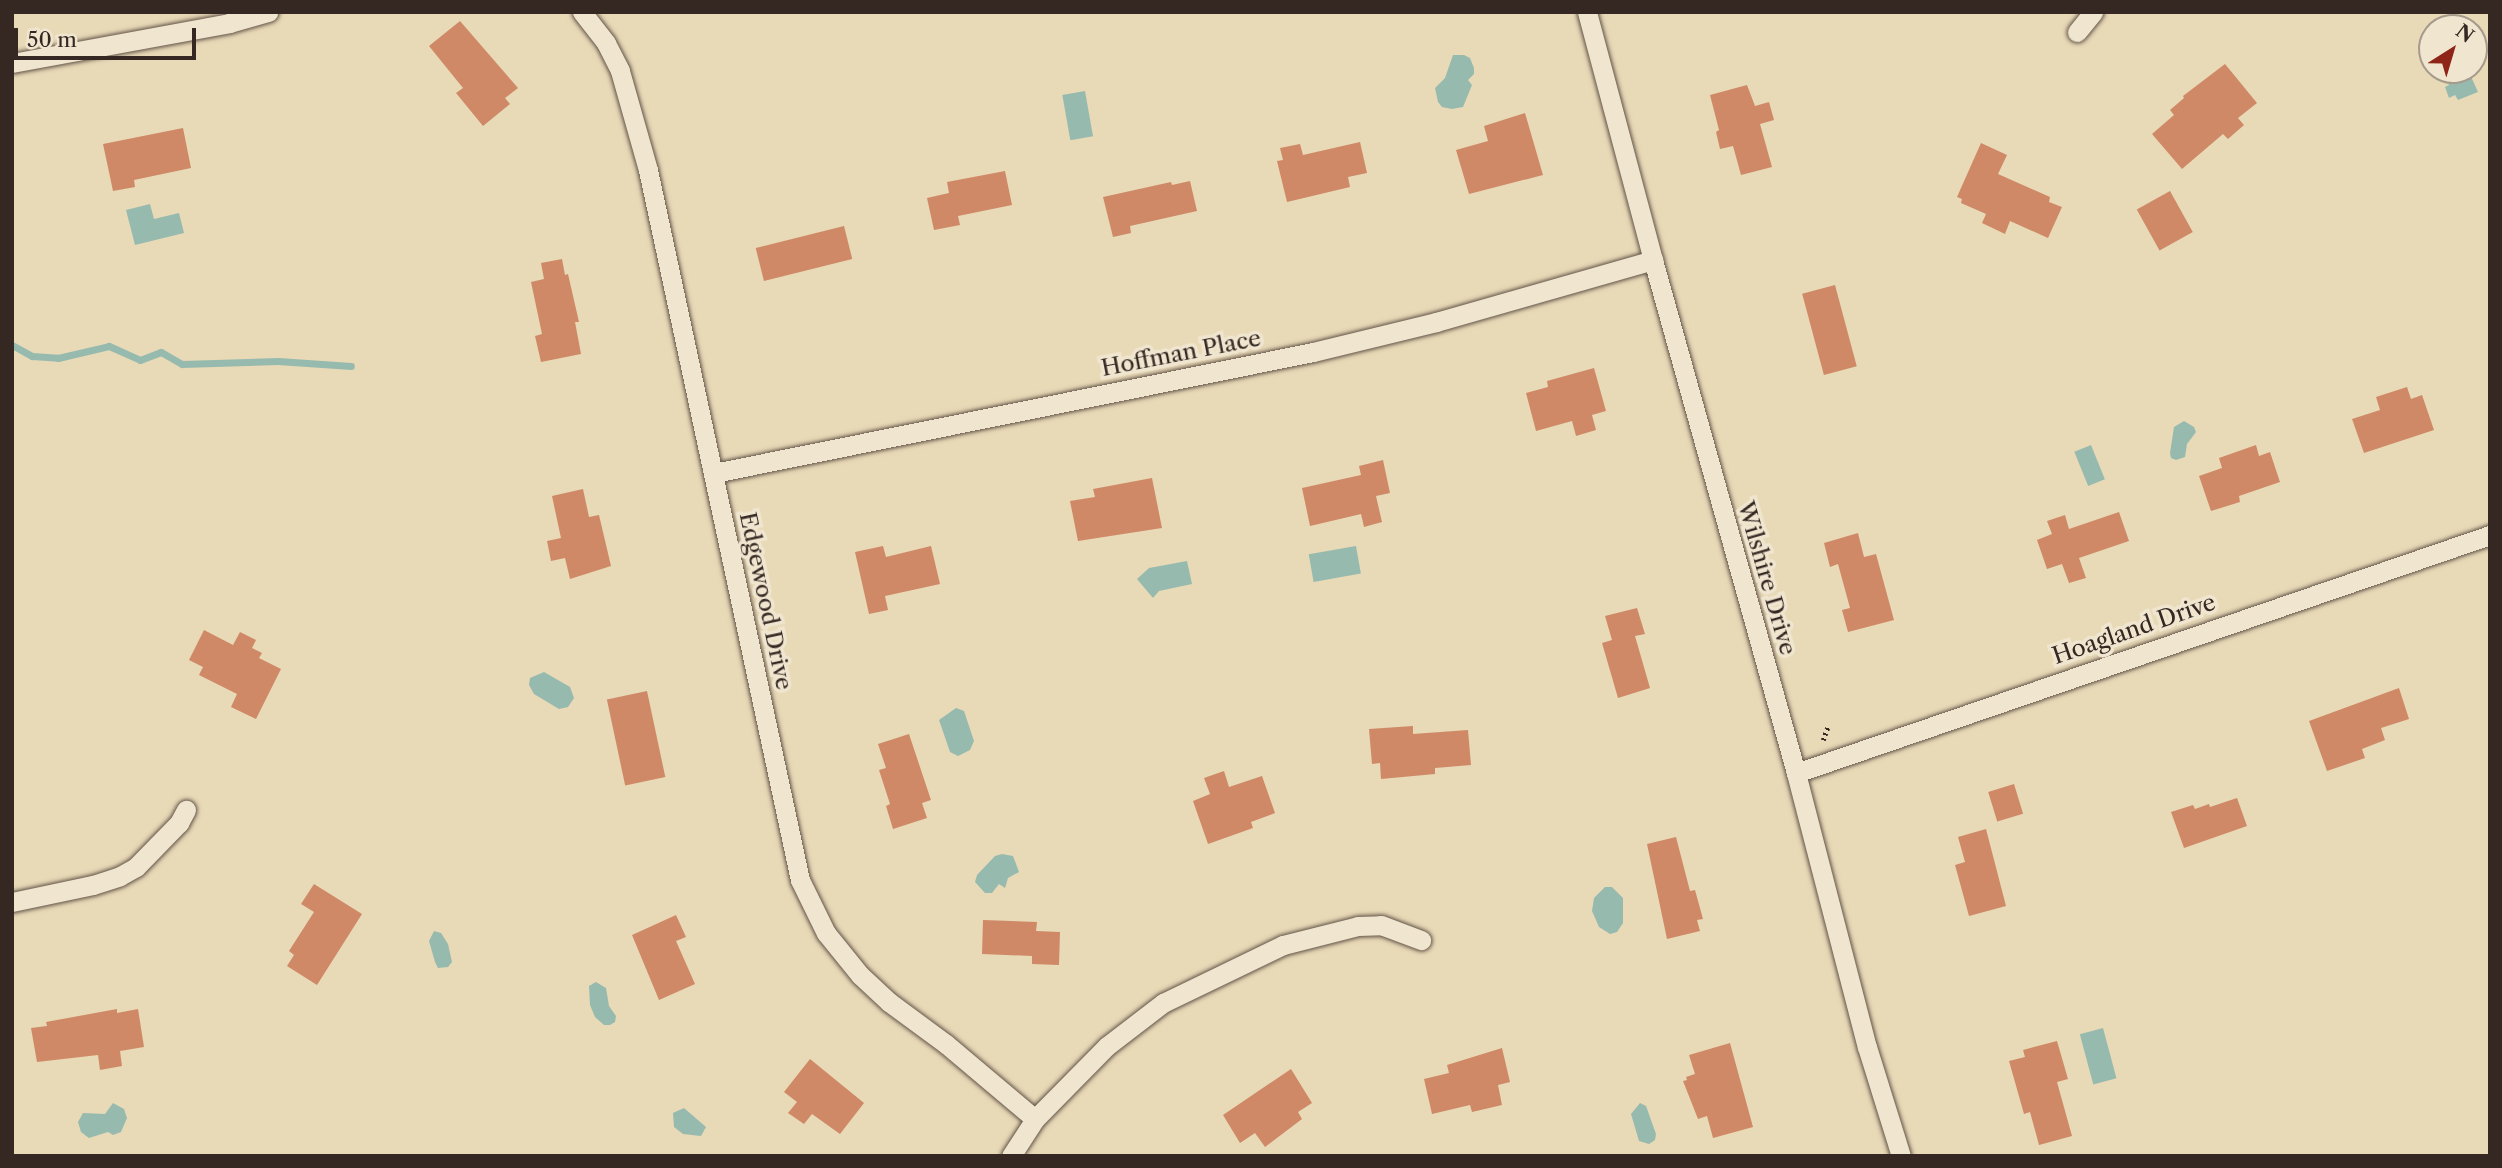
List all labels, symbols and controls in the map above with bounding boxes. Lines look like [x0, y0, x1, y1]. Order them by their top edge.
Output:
scale bar [18, 14, 200, 58]
north arrow [2418, 14, 2488, 84]
text: N [2451, 19, 2478, 48]
text: 50 m [27, 27, 77, 52]
street label: Hoffman Place [1099, 324, 1263, 382]
street label: Wilshire Drive [1732, 498, 1802, 658]
street label: Edgewood Drive [734, 510, 798, 692]
street label: Hoagland Drive [2049, 588, 2219, 670]

